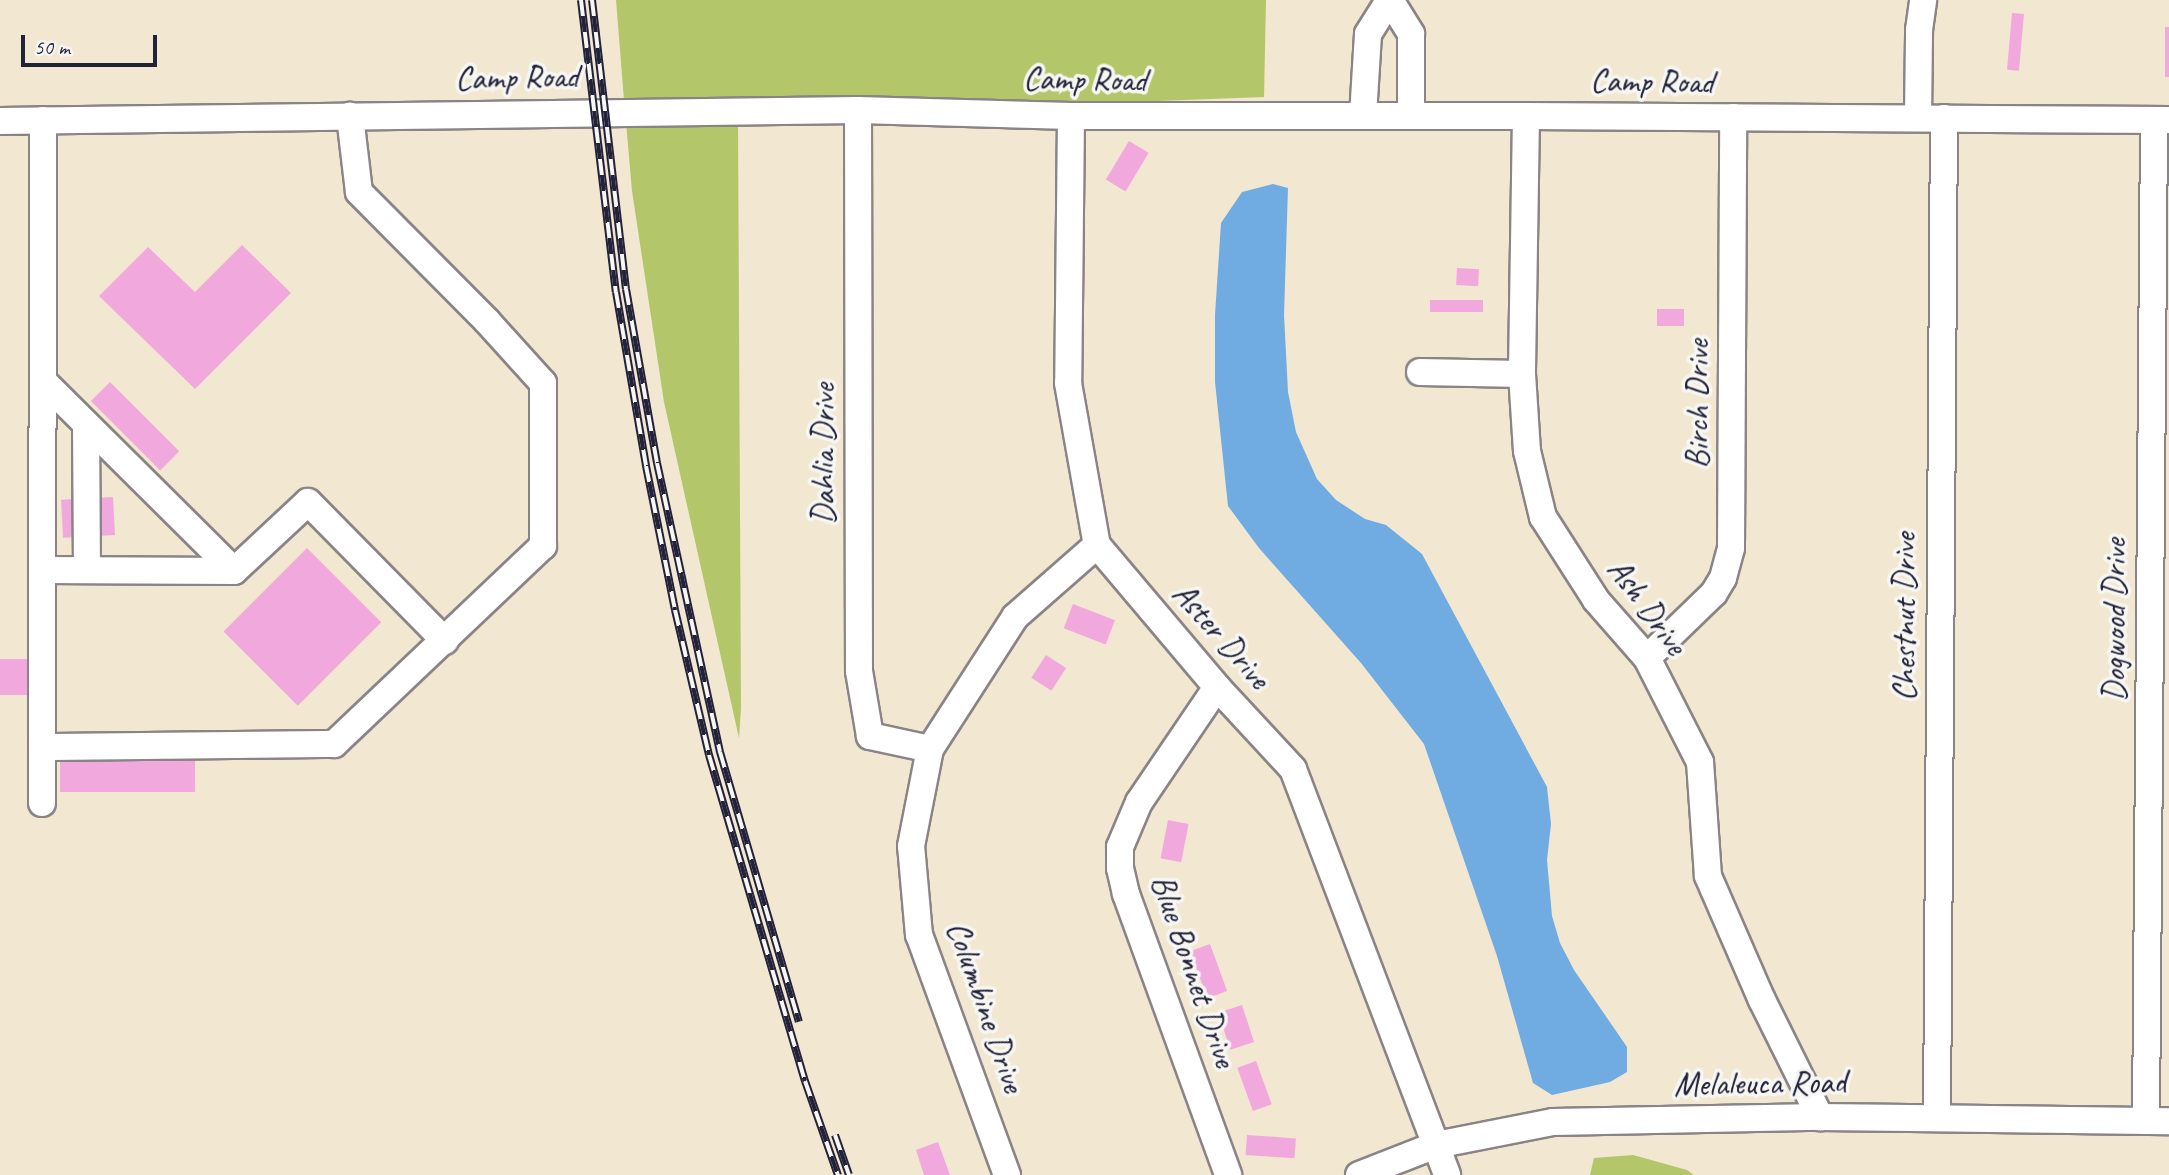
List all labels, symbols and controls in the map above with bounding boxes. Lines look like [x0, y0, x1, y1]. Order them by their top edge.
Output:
scale bar [24, 21, 161, 65]
text: 50 m [34, 34, 70, 60]
street label: Camp Road [455, 57, 579, 99]
street label: Camp Road [1023, 59, 1147, 101]
street label: Camp Road [1590, 61, 1714, 103]
street label: Birch Drive [1678, 339, 1718, 469]
street label: Dahlia Drive [804, 383, 844, 525]
street label: Chestnut Drive [1885, 532, 1925, 702]
street label: Dogwood Drive [2095, 538, 2135, 702]
street label: Ash Drive [1599, 551, 1695, 663]
street label: Aster Drive [1164, 575, 1278, 697]
street label: Blue Bonnet Drive [1141, 869, 1245, 1073]
street label: Columbine Drive [937, 916, 1033, 1098]
street label: Melaleuca Road [1674, 1063, 1846, 1105]

